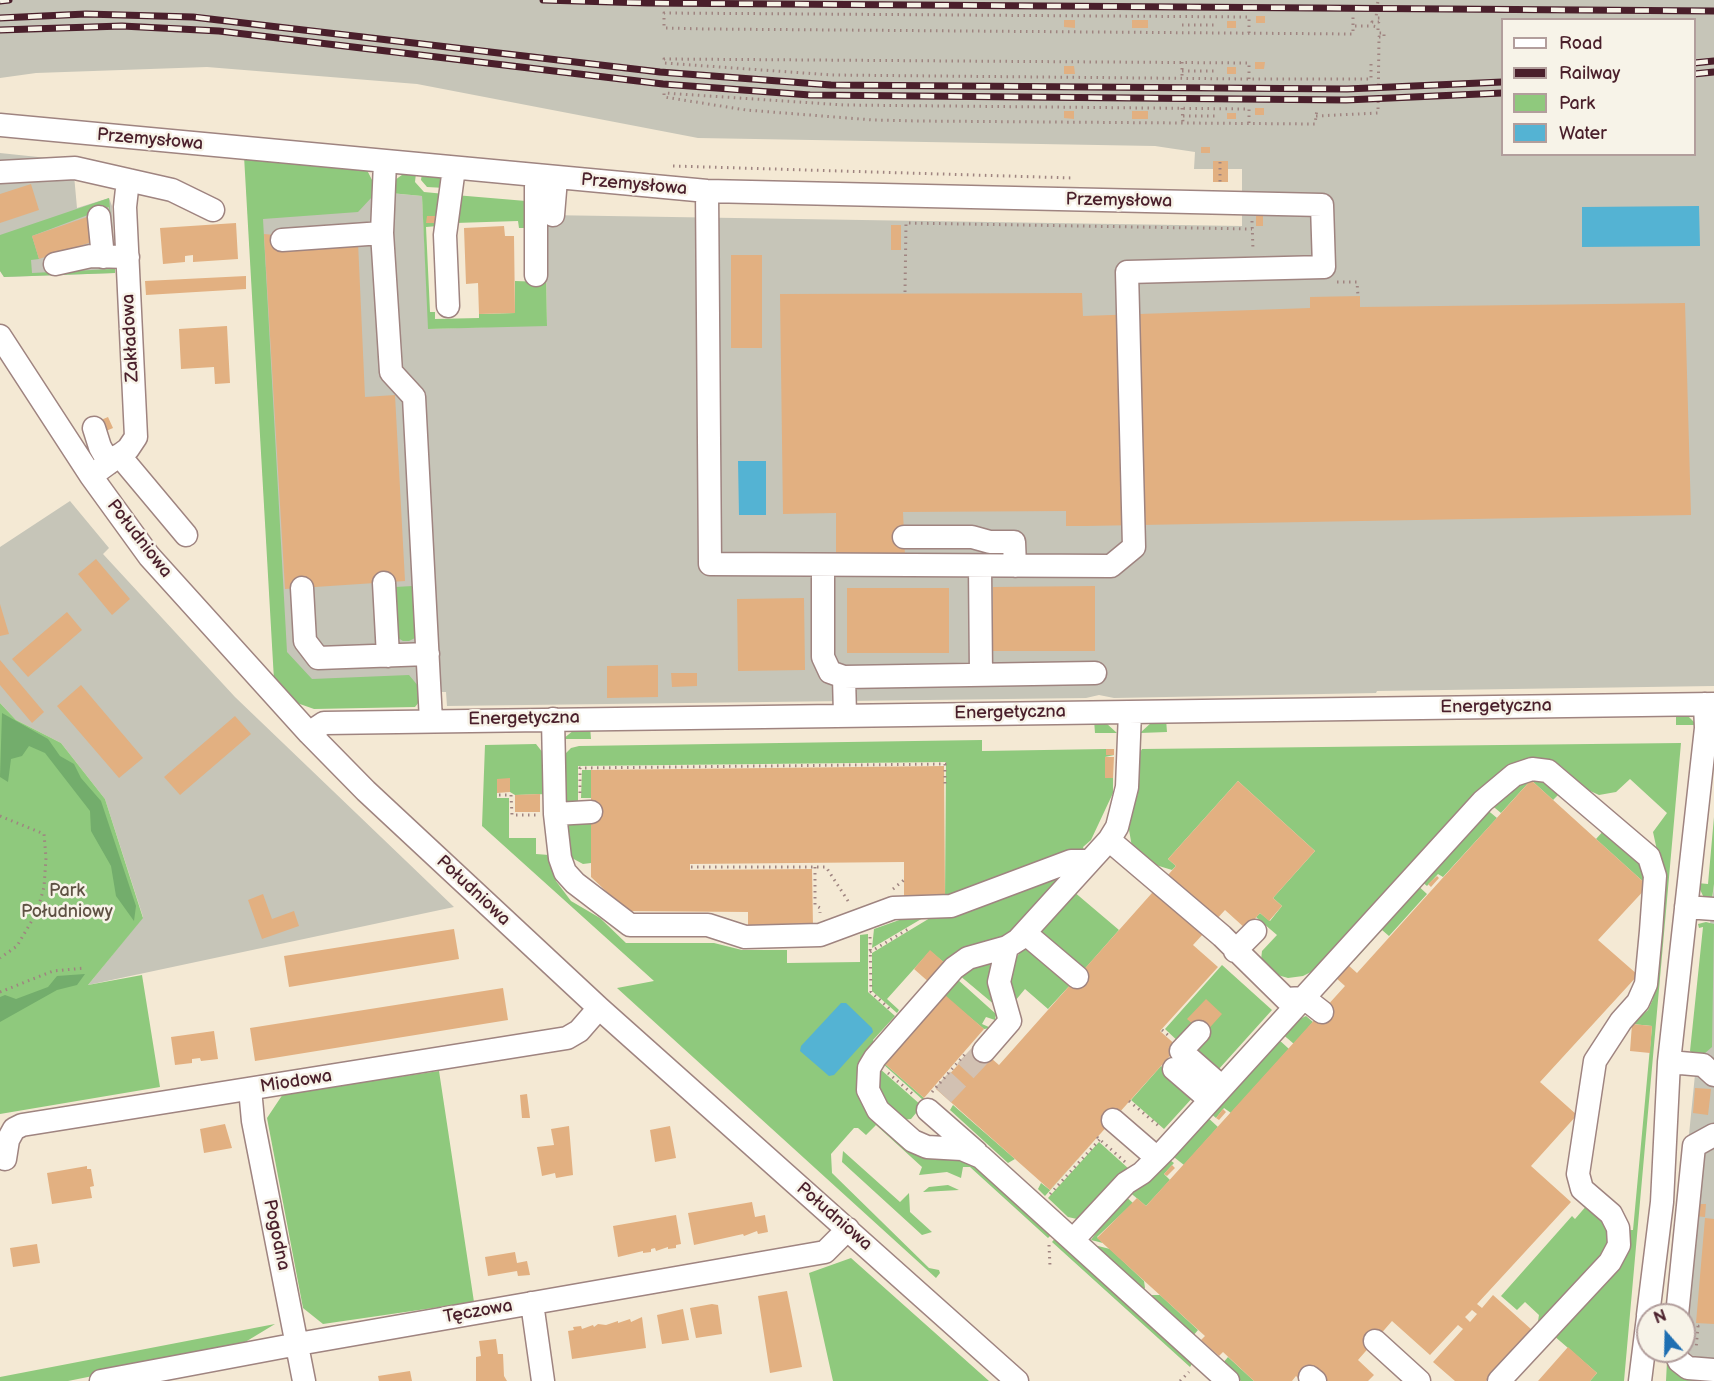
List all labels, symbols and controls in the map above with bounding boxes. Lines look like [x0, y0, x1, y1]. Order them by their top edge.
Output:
legend [1501, 18, 1696, 156]
text: Road [1559, 33, 1603, 54]
text: Railway [1559, 63, 1621, 84]
text: Park [1559, 93, 1595, 114]
text: Water [1559, 123, 1607, 144]
street label: Przemysłowa [96, 125, 204, 155]
street label: Przemysłowa [580, 170, 688, 200]
street label: Przemysłowa [1065, 189, 1173, 213]
street label: Zakładowa [118, 293, 144, 383]
street label: Południowa [102, 496, 176, 582]
street label: Energetyczna [1440, 695, 1552, 719]
street label: Energetyczna [954, 701, 1066, 725]
street label: Energetyczna [468, 707, 580, 731]
street label: Południowa [432, 851, 514, 931]
park label: Park Południowy [21, 880, 113, 922]
street label: Miodowa [258, 1066, 334, 1098]
street label: Południowa [792, 1178, 876, 1256]
street label: Pogodna [258, 1197, 294, 1273]
street label: Tęczowa [442, 1295, 514, 1329]
north arrow [1636, 1303, 1696, 1363]
text: N [1651, 1307, 1669, 1328]

